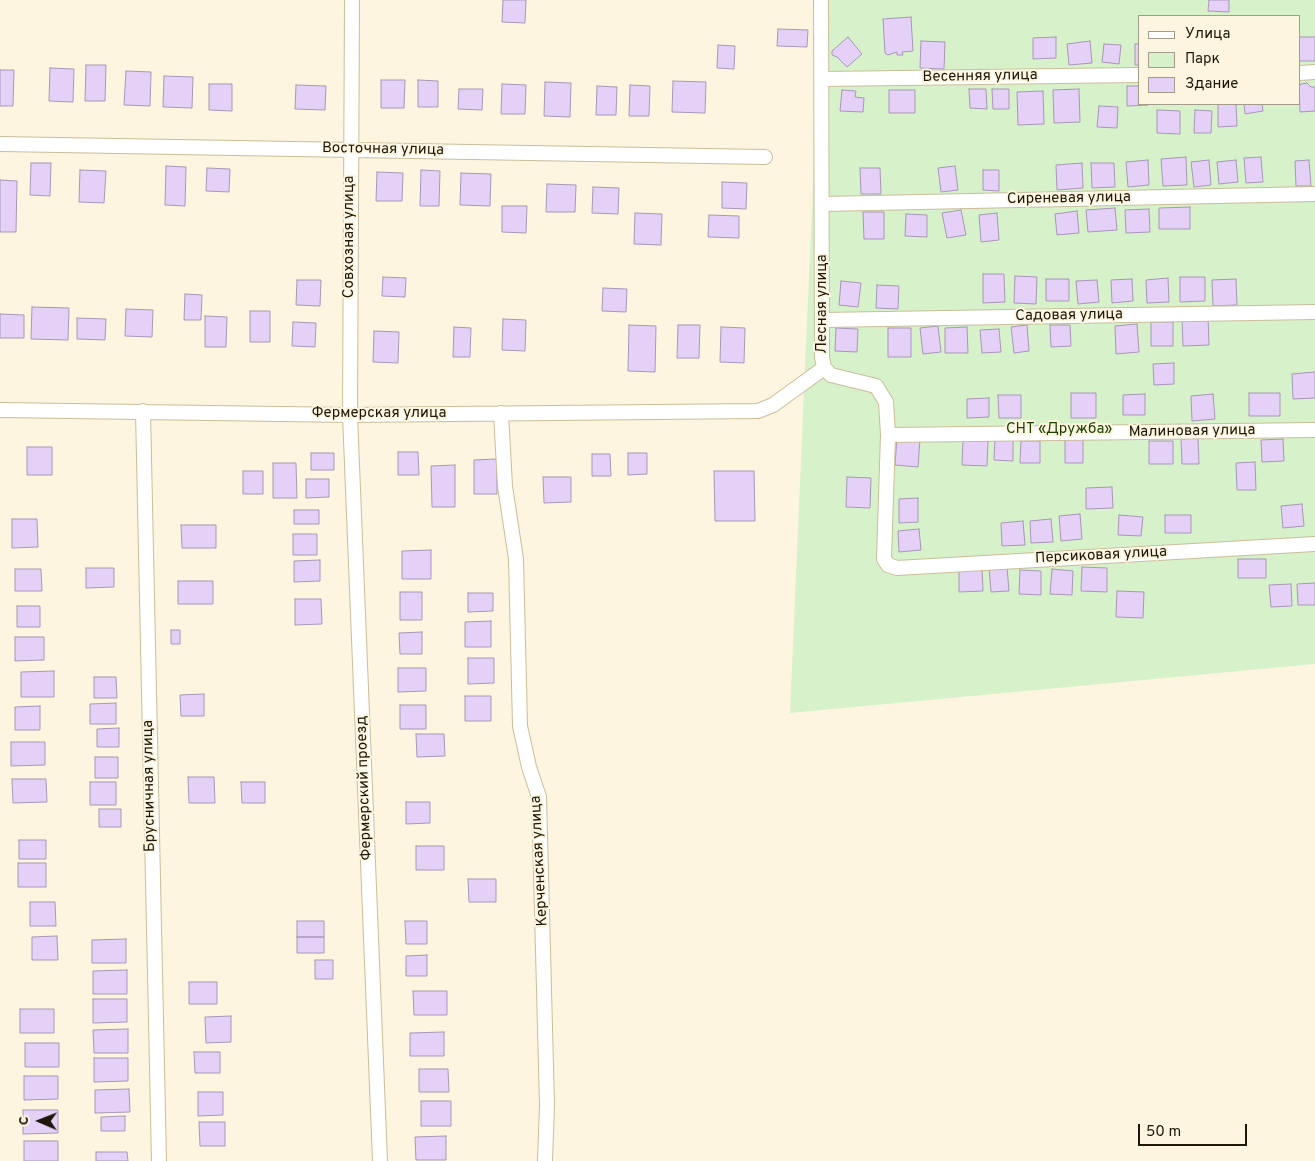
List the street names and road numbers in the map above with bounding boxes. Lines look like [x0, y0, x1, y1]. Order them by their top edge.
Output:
street label: Весенняя улица [922, 67, 1038, 87]
street label: Восточная улица [322, 140, 444, 160]
street label: Совхозная улица [341, 176, 359, 298]
street label: Сиреневая улица [1007, 189, 1131, 209]
street label: Лесная улица [814, 254, 832, 354]
street label: Садовая улица [1015, 306, 1123, 326]
street label: Фермерская улица [312, 405, 446, 423]
street label: Малиновая улица [1128, 422, 1256, 442]
street label: Персиковая улица [1035, 544, 1167, 568]
street label: Фермерский проезд [353, 715, 377, 861]
street label: Брусничная улица [140, 720, 160, 852]
street label: Керченская улица [528, 795, 552, 927]

